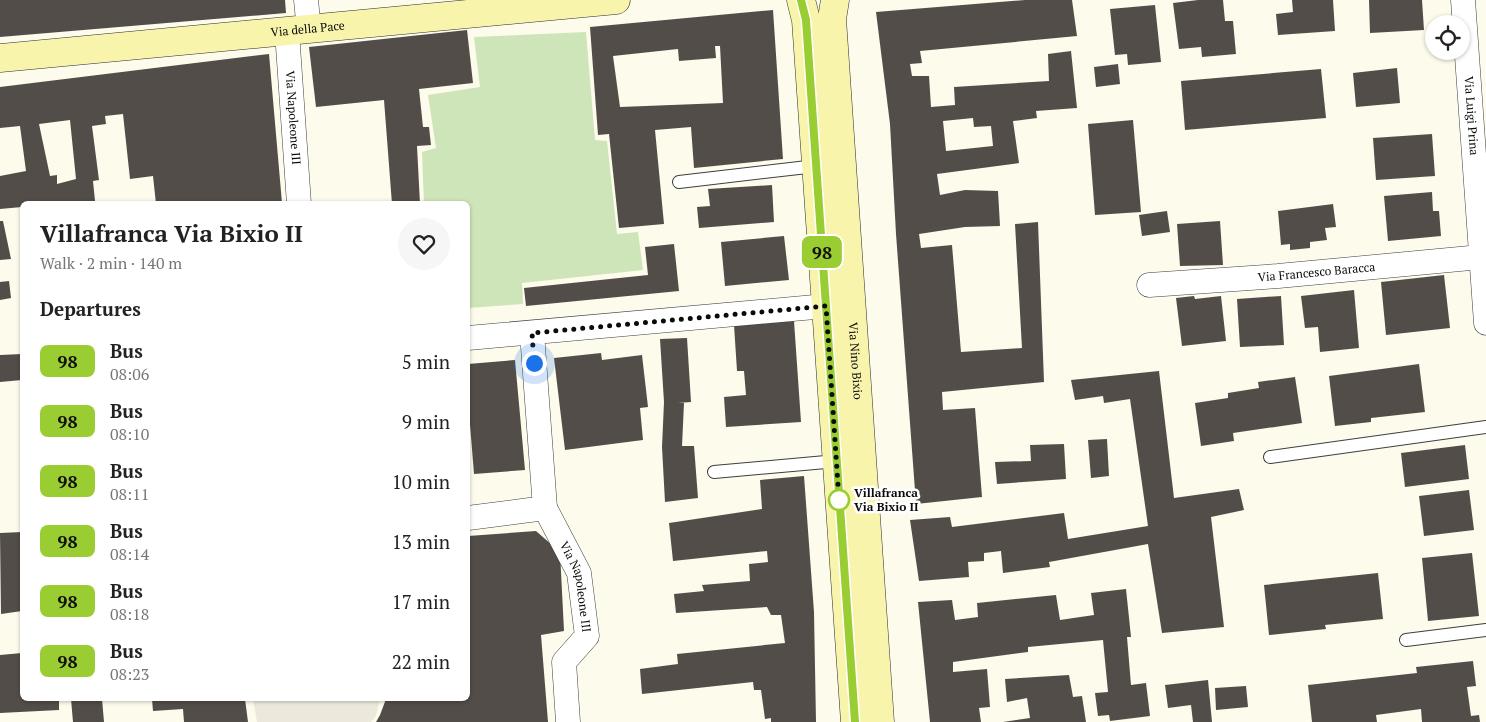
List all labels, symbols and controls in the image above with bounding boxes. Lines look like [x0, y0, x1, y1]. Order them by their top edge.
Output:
map controls [1425, 15, 1470, 60]
button: locate [1425, 15, 1470, 60]
street label: Via della Pace [270, 18, 345, 39]
street label: Via Napoleone III [283, 70, 304, 165]
street label: Via Luigi Prina [1461, 76, 1482, 156]
text: Villafranca Via Bixio II [40, 217, 303, 249]
button: heart [398, 218, 450, 270]
line badge: 98 [800, 236, 844, 268]
text: 98 [812, 240, 832, 264]
text: Walk · 2 min · 140 m [40, 252, 182, 274]
street label: Via Francesco Baracca [1257, 259, 1376, 284]
text: Departures [40, 296, 141, 321]
street label: Via Nino Bixio [846, 322, 866, 400]
text: Bus [110, 338, 143, 363]
text: 98 [57, 349, 78, 373]
text: 5 min [402, 349, 450, 374]
your location [522, 351, 547, 376]
text: 08:06 [110, 363, 149, 385]
text: Bus [110, 398, 143, 423]
text: 98 [57, 409, 78, 433]
text: 9 min [402, 409, 450, 434]
text: 08:10 [110, 423, 149, 445]
text: Bus [110, 458, 143, 483]
text: 98 [57, 469, 78, 493]
text: 10 min [392, 469, 450, 494]
text: 08:11 [110, 483, 149, 505]
place label: Villafranca Via Bixio II [854, 485, 919, 514]
marker: Villafranca Via Bixio II [828, 489, 850, 511]
text: Bus [110, 518, 143, 543]
text: 98 [57, 529, 78, 553]
text: 13 min [392, 529, 450, 554]
street label: Via Napoleone III [557, 539, 594, 633]
text: 08:14 [110, 543, 149, 565]
text: Bus [110, 578, 143, 603]
text: 98 [57, 589, 78, 613]
text: 17 min [392, 589, 450, 614]
text: 08:18 [110, 603, 149, 625]
text: Bus [110, 638, 143, 663]
text: 98 [57, 649, 78, 673]
text: 22 min [392, 649, 450, 674]
text: 08:23 [110, 663, 149, 685]

